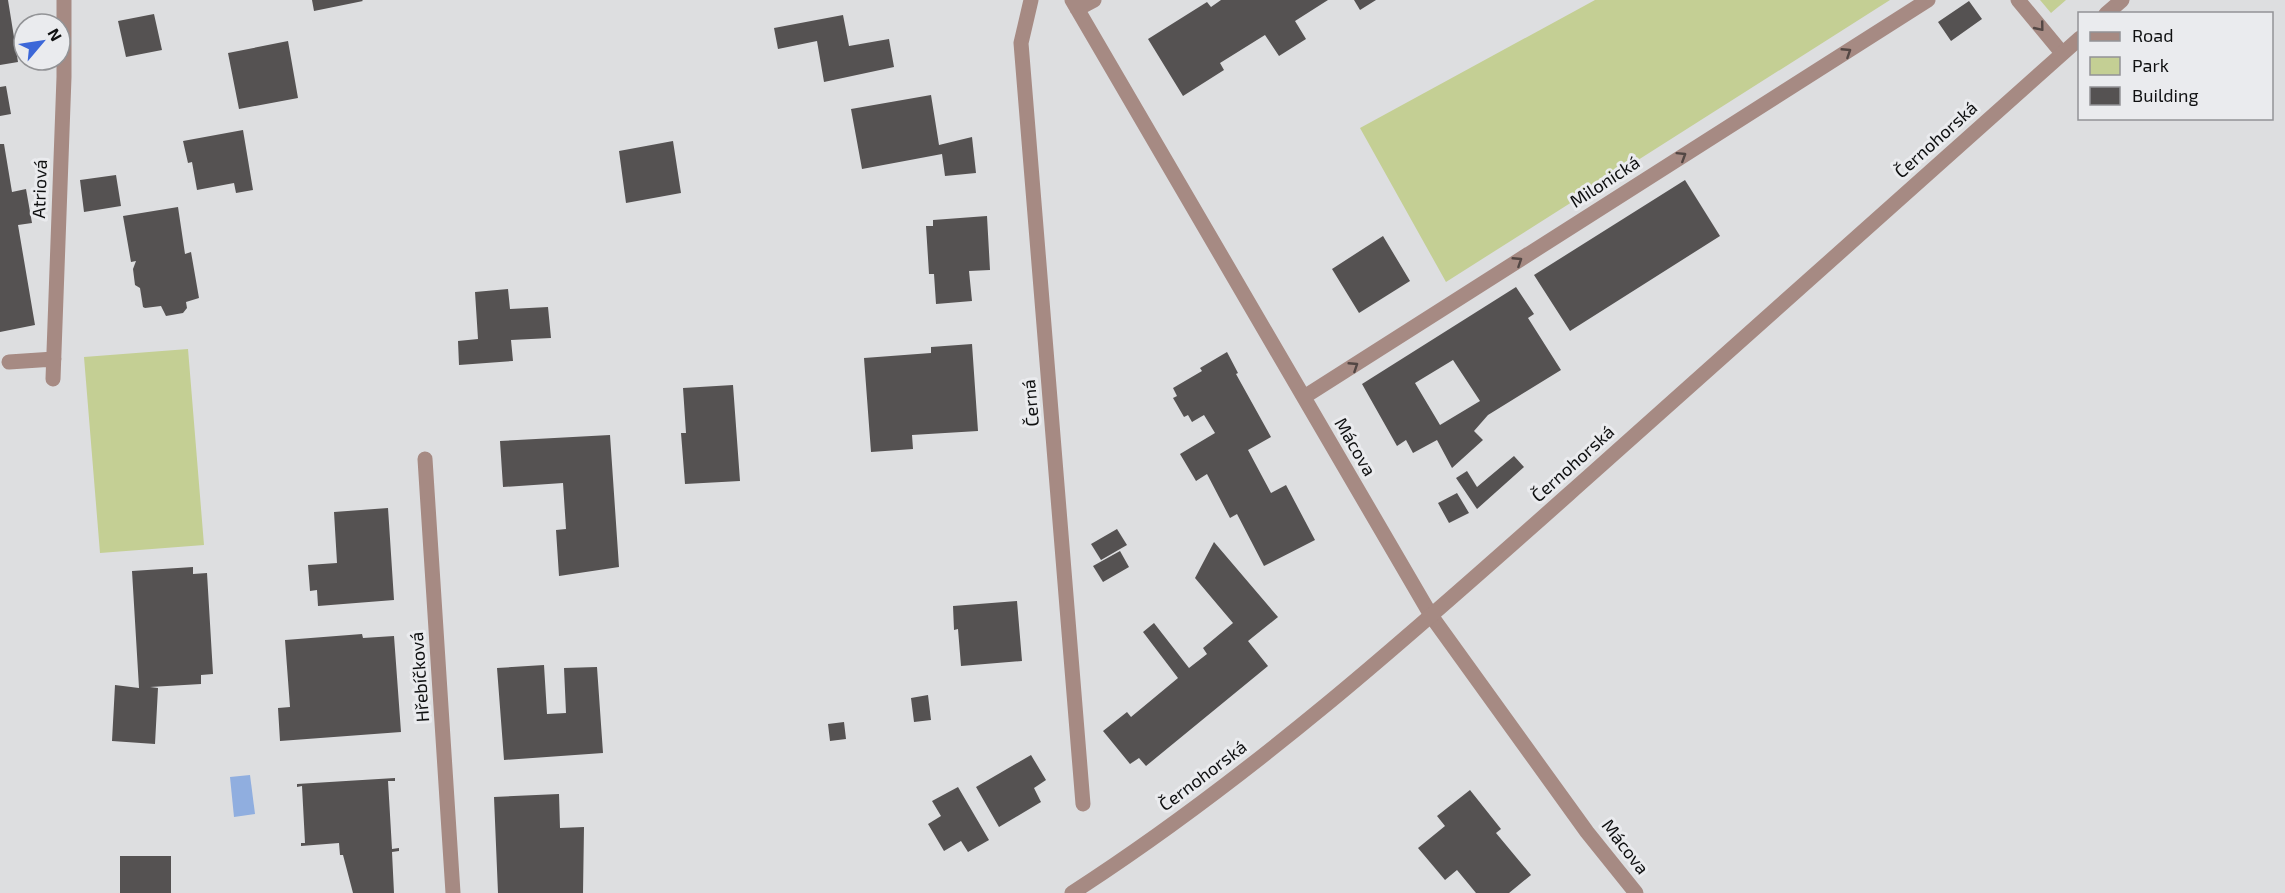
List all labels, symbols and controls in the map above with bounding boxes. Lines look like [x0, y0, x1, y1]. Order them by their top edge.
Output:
north arrow [12, 12, 72, 72]
legend [2078, 12, 2273, 120]
one-way arrow [2033, 20, 2044, 31]
text: Road [2132, 24, 2173, 46]
text: N [44, 25, 67, 44]
one-way arrow [1841, 47, 1851, 59]
text: Park [2132, 54, 2169, 76]
text: Building [2132, 84, 2199, 106]
street label: Černohorská [1889, 96, 1981, 182]
street label: Milonická [1566, 151, 1643, 212]
one-way arrow [1676, 153, 1687, 164]
street label: Atriová [27, 159, 51, 219]
one-way arrow [1512, 257, 1522, 269]
one-way arrow [1348, 362, 1358, 374]
street label: Černá [1017, 378, 1043, 428]
street label: Mácova [1330, 413, 1381, 480]
street label: Černohorská [1526, 420, 1618, 506]
street label: Hřebíčková [405, 631, 433, 723]
street label: Černohorská [1154, 735, 1251, 815]
street label: Mácova [1597, 814, 1654, 878]

